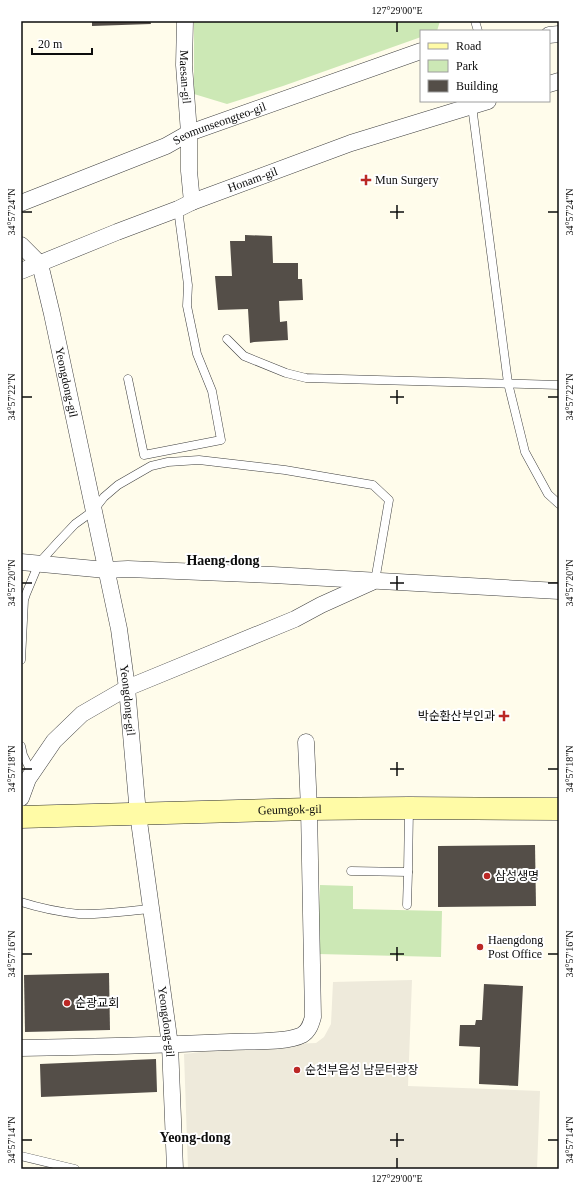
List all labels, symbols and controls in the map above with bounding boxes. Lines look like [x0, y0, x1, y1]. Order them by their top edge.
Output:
text: 127°29'00"E [372, 5, 423, 16]
scale bar [32, 30, 92, 56]
legend [420, 30, 550, 102]
text: 20 m [38, 37, 63, 51]
text: Road [456, 39, 481, 53]
street label: Maesan-gil [177, 50, 194, 105]
text: Park [456, 59, 478, 73]
text: Building [456, 79, 498, 93]
street label: Seomunseongteo-gil [170, 99, 268, 148]
street label: Honam-gil [226, 164, 280, 195]
place label: Mun Surgery [375, 173, 438, 187]
marker: Mun Surgery [360, 174, 372, 186]
text: 34°57'24"N [6, 188, 17, 236]
text: 34°57'24"N [564, 188, 575, 236]
street label: Yeongdong-gil [52, 346, 81, 419]
text: 34°57'22"N [6, 373, 17, 421]
text: 34°57'22"N [564, 373, 575, 421]
district label: Haeng-dong [186, 553, 260, 568]
text: 34°57'20"N [6, 559, 17, 607]
text: 34°57'20"N [564, 559, 575, 607]
street label: Yeongdong-gil [117, 664, 138, 737]
place label: 박순환산부인과 [418, 709, 495, 723]
marker: 박순환산부인과 [498, 710, 510, 722]
text: 34°57'18"N [6, 745, 17, 793]
text: 34°57'18"N [564, 745, 575, 793]
street label: Geumgok-gil [258, 802, 323, 817]
place label: 삼성생명 [495, 869, 539, 883]
marker: 삼성생명 [482, 871, 492, 881]
text: 34°57'16"N [6, 930, 17, 978]
text: 34°57'16"N [564, 930, 575, 978]
place label: Haengdong Post Office [488, 933, 543, 961]
marker: Haengdong Post Office [475, 942, 485, 952]
street label: Yeongdong-gil [155, 985, 178, 1058]
place label: 순광교회 [75, 996, 119, 1010]
marker: 순광교회 [62, 998, 72, 1008]
place label: 순천부읍성 남문터광장 [305, 1063, 418, 1077]
marker: 순천부읍성 남문터광장 [292, 1065, 302, 1075]
text: 34°57'14"N [6, 1116, 17, 1164]
text: 34°57'14"N [564, 1116, 575, 1164]
district label: Yeong-dong [160, 1130, 230, 1145]
text: 127°29'00"E [372, 1173, 423, 1184]

